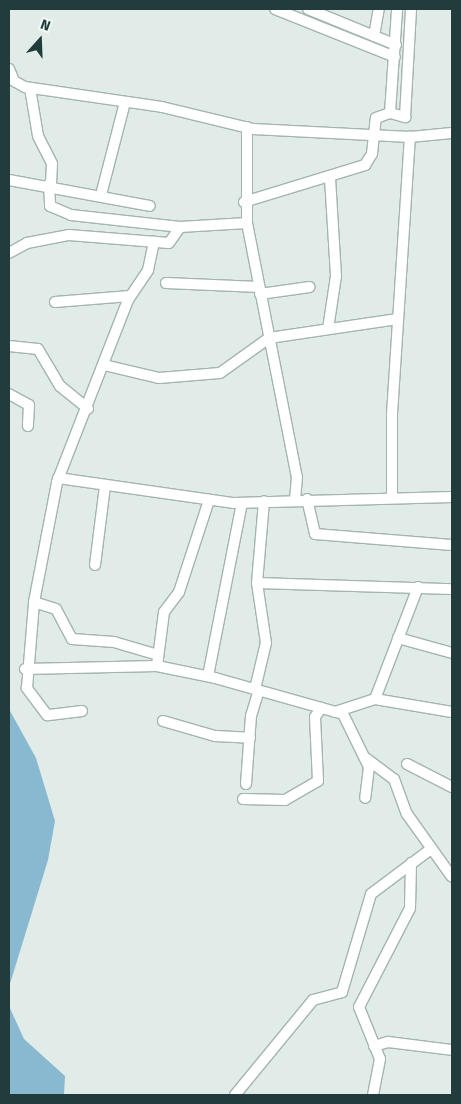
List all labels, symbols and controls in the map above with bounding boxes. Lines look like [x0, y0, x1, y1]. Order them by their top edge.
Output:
north arrow [15, 15, 65, 65]
text: N [38, 16, 53, 35]

